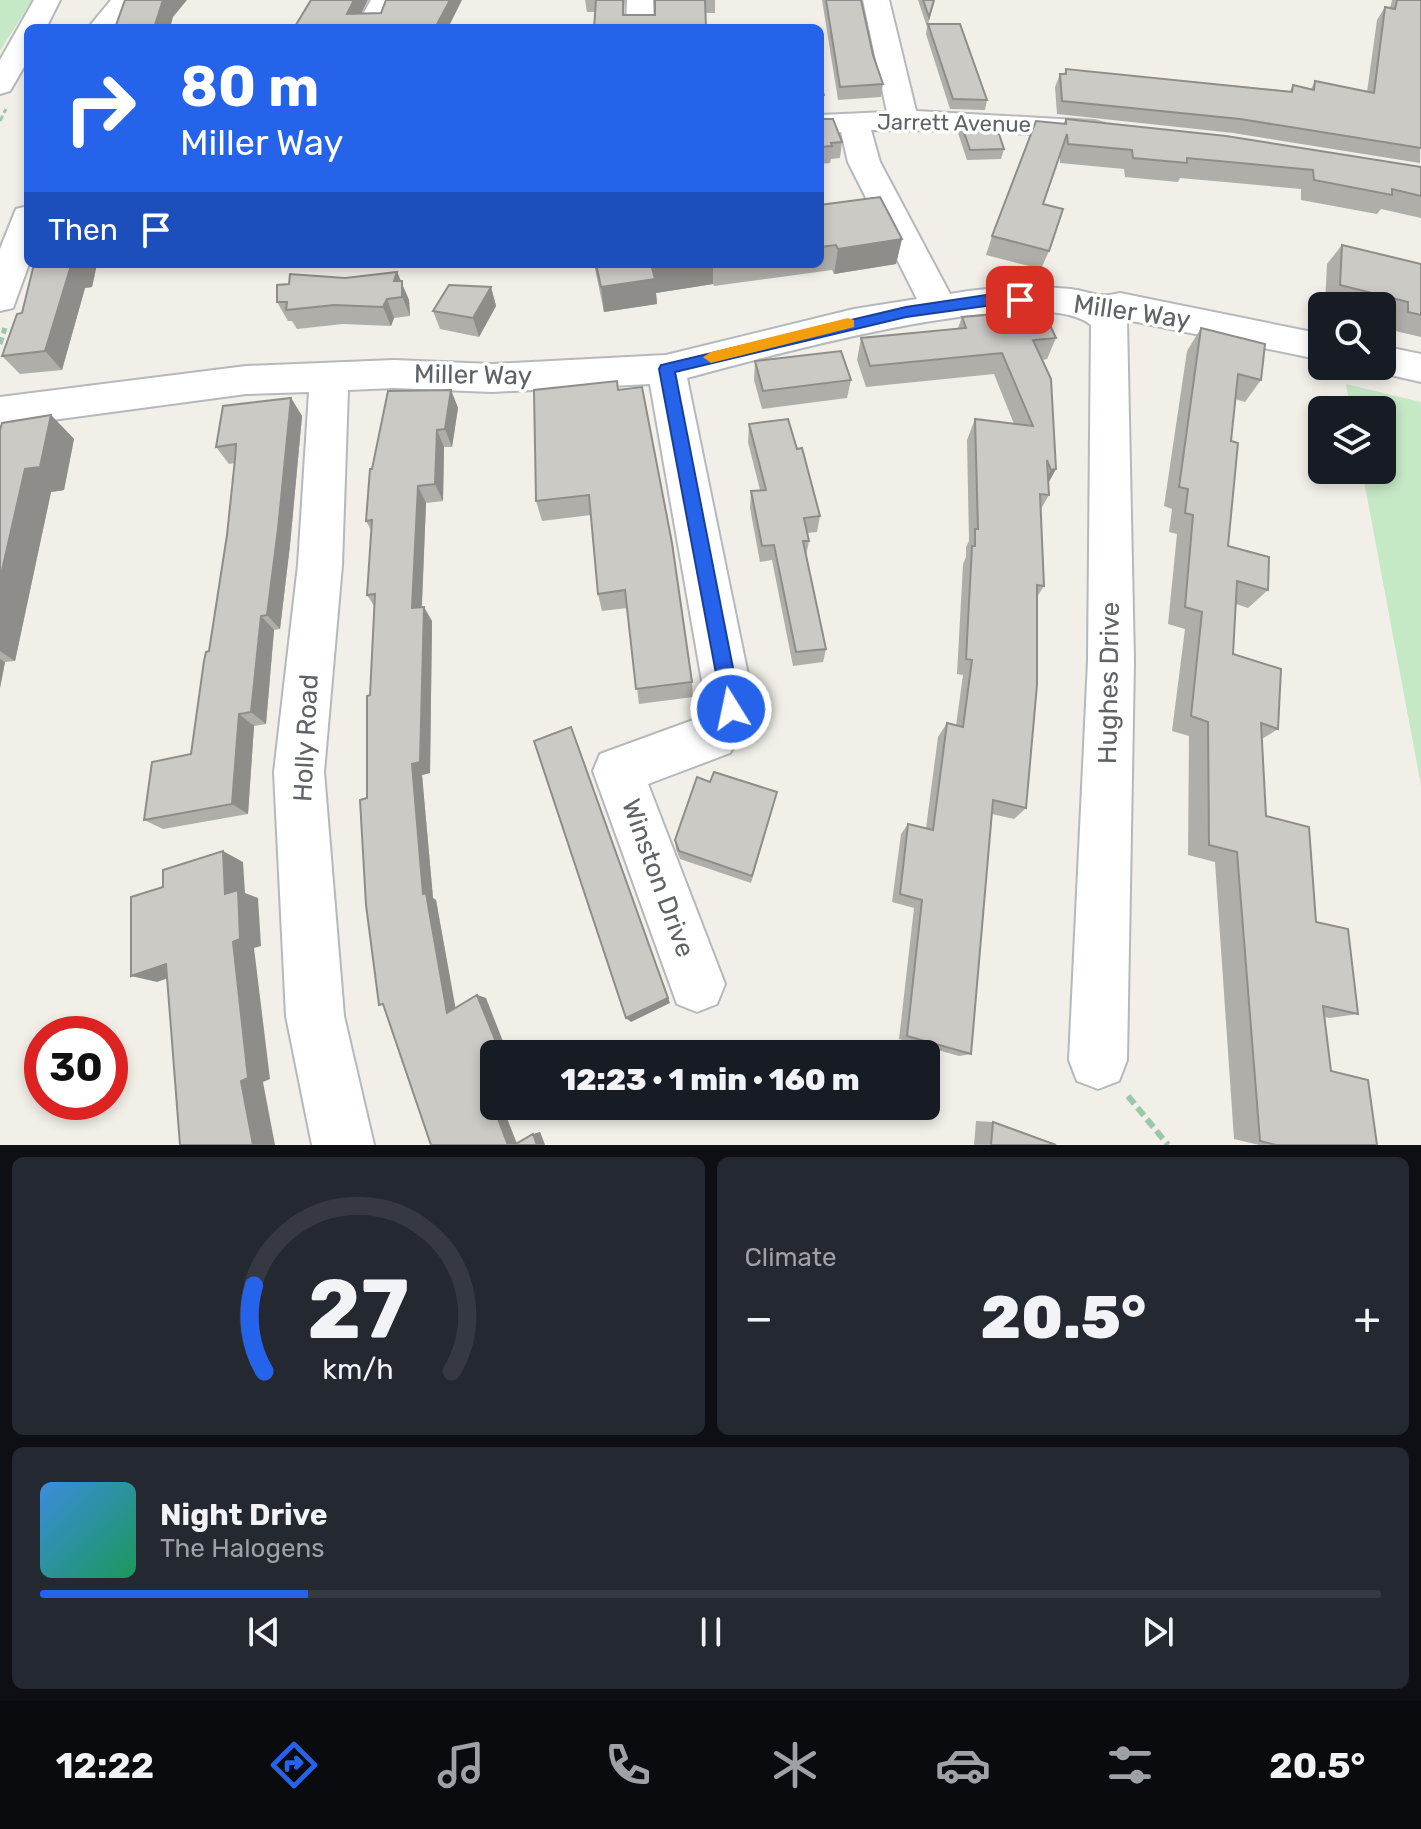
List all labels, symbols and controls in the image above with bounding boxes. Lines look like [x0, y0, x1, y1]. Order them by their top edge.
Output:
text: 80 m [180, 54, 319, 120]
icon: right [48, 56, 152, 160]
street label: Jarrett Avenue [877, 108, 1031, 138]
text: Miller Way [180, 121, 343, 164]
icon: arrive [134, 208, 178, 252]
text: Then [48, 212, 118, 248]
pin [986, 266, 1054, 334]
icon: arrive [998, 278, 1042, 322]
street label: Miller Way [1071, 288, 1193, 336]
map controls [1308, 292, 1396, 484]
button: search [1308, 292, 1396, 380]
street label: Miller Way [414, 358, 532, 392]
button: layers [1308, 396, 1396, 484]
street label: Hughes Drive [1092, 602, 1126, 764]
position arrow [689, 667, 773, 751]
street label: Holly Road [287, 673, 325, 803]
street label: Winston Drive [615, 795, 701, 961]
speed limit sign: 30 [24, 1016, 128, 1120]
text: 12:23 · 1 min · 160 m [560, 1062, 860, 1098]
text: Climate [745, 1242, 837, 1273]
text: 27 [307, 1260, 409, 1359]
text: 20.5° [981, 1282, 1146, 1353]
text: − [745, 1292, 773, 1344]
text: + [1354, 1292, 1381, 1344]
text: km/h [323, 1352, 394, 1386]
text: Night Drive [160, 1497, 328, 1533]
text: The Halogens [160, 1533, 325, 1564]
icon: previous [242, 1610, 286, 1654]
icon: pause [689, 1610, 733, 1654]
icon: next [1136, 1610, 1180, 1654]
icon: directions [266, 1737, 322, 1793]
icon: music [433, 1737, 489, 1793]
icon: phone [600, 1737, 656, 1793]
icon: climate [767, 1737, 823, 1793]
icon: car [935, 1737, 991, 1793]
icon: filters [1102, 1737, 1158, 1793]
text: 12:22 [56, 1744, 154, 1787]
text: 20.5° [1269, 1744, 1365, 1787]

